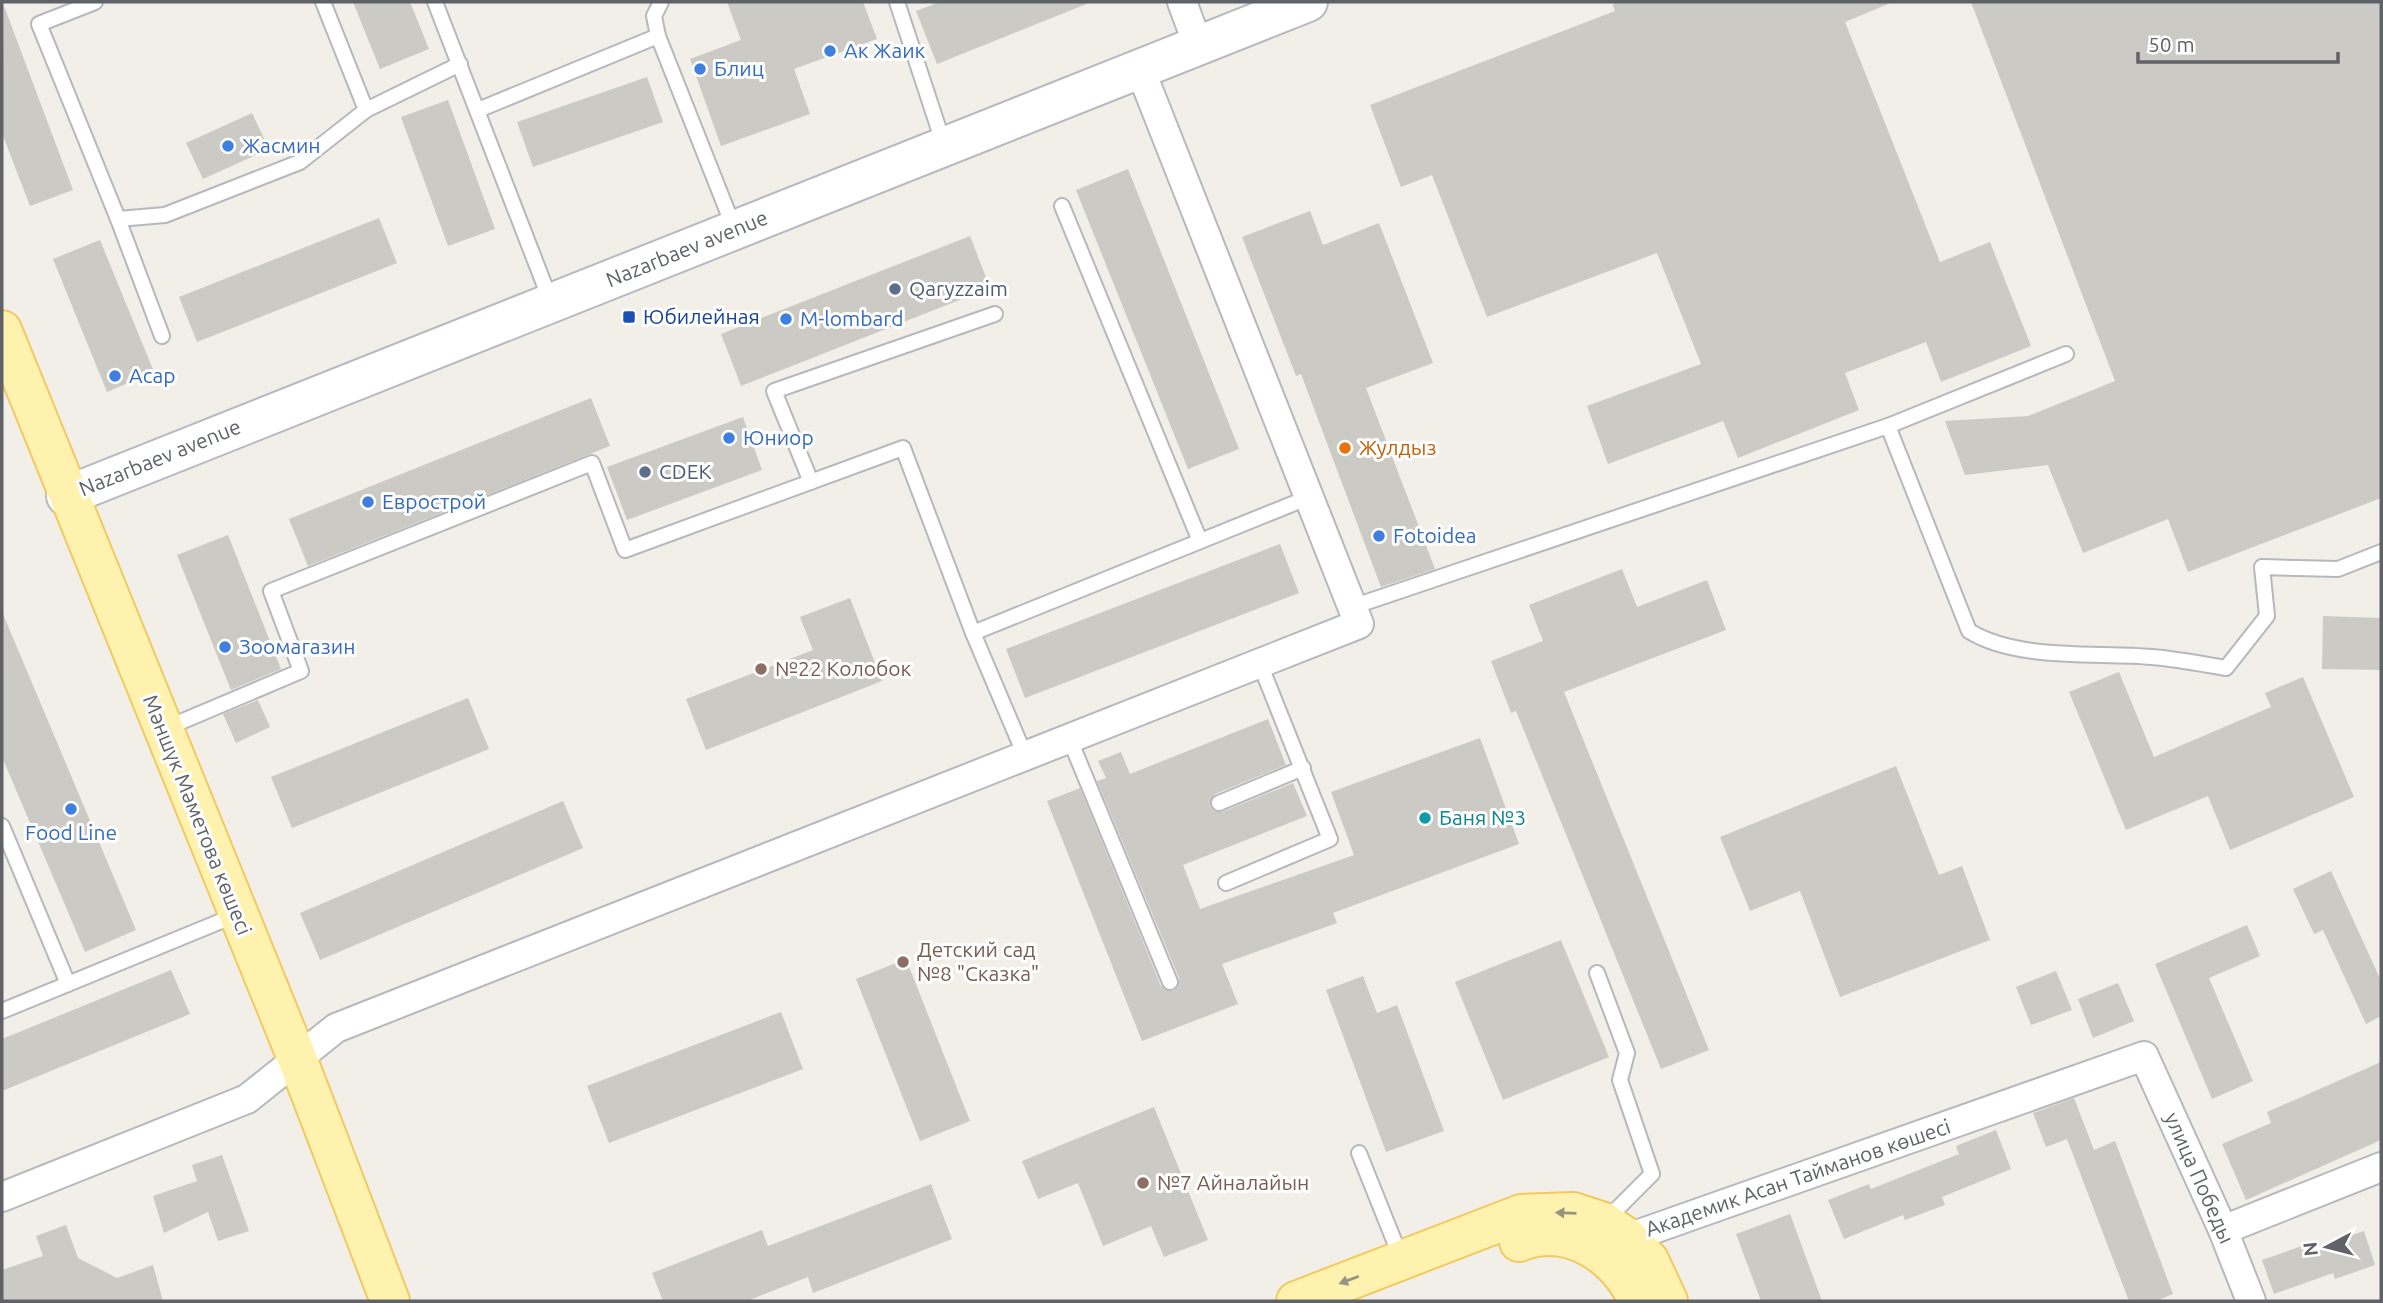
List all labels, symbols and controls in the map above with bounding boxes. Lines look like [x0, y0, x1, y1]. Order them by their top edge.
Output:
scale bar [2138, 21, 2338, 65]
text: 50 m [2148, 32, 2195, 56]
place label: Ак Жаик [844, 38, 926, 62]
marker: Ак Жаик [822, 43, 838, 59]
place label: Блиц [714, 56, 764, 80]
marker: Блиц [692, 61, 708, 77]
place label: Жасмин [242, 133, 321, 157]
marker: Жасмин [220, 138, 236, 154]
street label: Nazarbaev avenue [602, 205, 771, 291]
place label: Qaryzzaim [909, 276, 1008, 300]
marker: Qaryzzaim [887, 281, 903, 297]
place label: Юбилейная [643, 304, 760, 328]
place label: M-lombard [800, 306, 904, 330]
marker: Юбилейная [621, 309, 637, 325]
marker: M-lombard [778, 311, 794, 327]
place label: Асар [129, 363, 176, 387]
marker: Асар [107, 368, 123, 384]
street label: Nazarbaev avenue [75, 414, 244, 500]
place label: Юниор [743, 425, 814, 449]
marker: Юниор [721, 430, 737, 446]
place label: Жулдыз [1359, 435, 1437, 459]
marker: Жулдыз [1337, 440, 1353, 456]
place label: CDEK [659, 459, 711, 483]
marker: CDEK [637, 464, 653, 480]
place label: Еврострой [382, 489, 486, 513]
marker: Еврострой [360, 494, 376, 510]
place label: Fotoidea [1393, 523, 1477, 547]
marker: Fotoidea [1371, 528, 1387, 544]
place label: Зоомагазин [239, 634, 355, 658]
marker: Зоомагазин [217, 639, 233, 655]
place label: №22 Колобок [775, 656, 912, 680]
marker: №22 Колобок [753, 661, 769, 677]
street label: Мәншүк Мәметова көшесі [139, 691, 257, 938]
marker: Food Line [63, 801, 79, 817]
place label: Баня №3 [1439, 805, 1526, 829]
marker: Баня №3 [1417, 810, 1433, 826]
place label: Food Line [25, 820, 117, 844]
place label: Детский сад №8 "Сказка" [917, 937, 1039, 985]
marker: Детский сад №8 "Сказка" [895, 954, 911, 970]
street label: улица Победы [2160, 1108, 2240, 1247]
street label: Академик Асан Тайманов көшесі [1642, 1113, 1953, 1241]
place label: №7 Айналайын [1157, 1170, 1309, 1194]
marker: №7 Айналайын [1135, 1175, 1151, 1191]
one-way arrow [1555, 1208, 1577, 1219]
north arrow [2292, 1212, 2362, 1282]
text: N [2298, 1241, 2322, 1257]
one-way arrow [1338, 1275, 1359, 1286]

